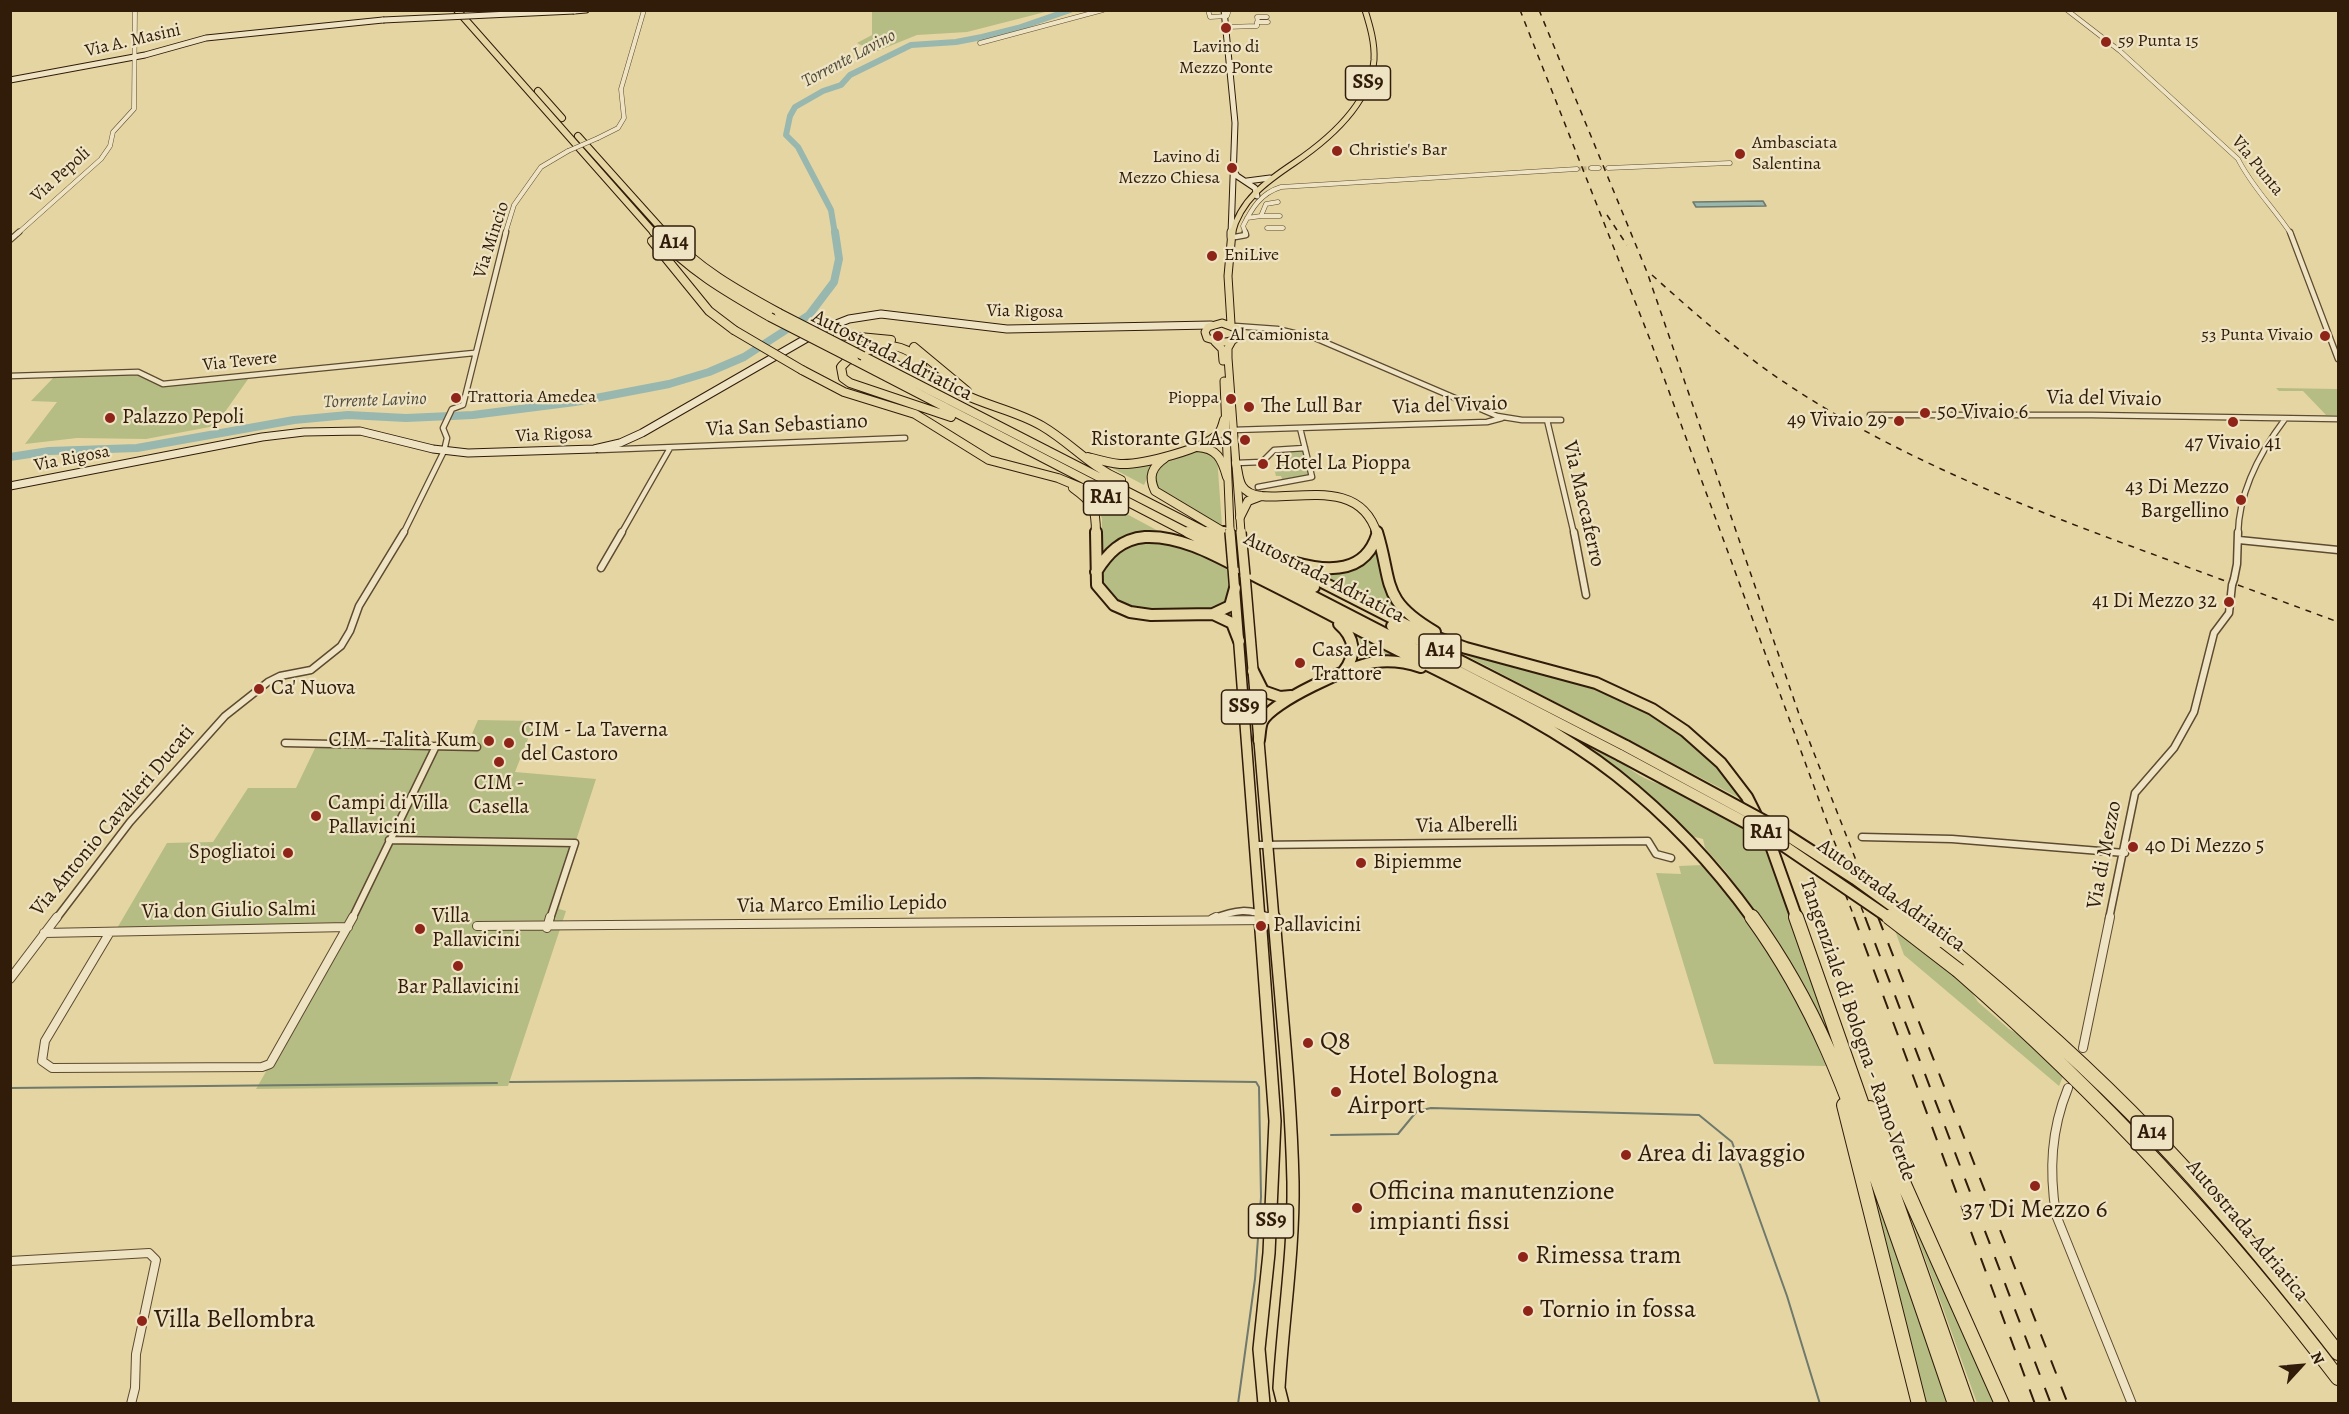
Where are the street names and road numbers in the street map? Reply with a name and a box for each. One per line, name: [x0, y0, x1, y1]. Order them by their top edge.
street label: Via A. Masini: [83, 20, 183, 62]
road number: SS9: [1346, 66, 1390, 100]
street label: Via Punta: [2226, 132, 2288, 200]
street label: Via Pepoli: [27, 143, 95, 207]
street label: Via Mincio: [470, 199, 514, 281]
road number: A14: [653, 226, 695, 260]
street label: Via Rigosa: [986, 301, 1064, 323]
street label: Autostrada Adriatica: [807, 305, 977, 407]
street label: Via Tevere: [202, 347, 278, 377]
street label: Via del Vivaio: [2046, 385, 2162, 413]
street label: Via del Vivaio: [1392, 391, 1508, 421]
street label: Via San Sebastiano: [706, 409, 868, 443]
street label: Via Rigosa: [515, 422, 593, 448]
street label: Via Maccaferro: [1556, 439, 1610, 569]
street label: Via Rigosa: [32, 441, 112, 477]
road number: RA1: [1084, 481, 1128, 515]
street label: Autostrada Adriatica: [1239, 527, 1409, 629]
road number: A14: [1419, 634, 1461, 668]
road number: SS9: [1222, 690, 1266, 724]
street label: Via Antonio Cavalieri Ducati: [26, 720, 200, 922]
street label: Via di Mezzo: [2082, 799, 2128, 911]
street label: Via Alberelli: [1416, 813, 1518, 839]
road number: RA1: [1744, 816, 1788, 850]
street label: Autostrada Adriatica: [1812, 834, 1970, 958]
street label: Tangenziale di Bologna - Ramo Verde: [1793, 875, 1921, 1185]
street label: Via Marco Emilio Lepido: [737, 891, 947, 919]
street label: Via don Giulio Salmi: [141, 897, 317, 925]
road number: A14: [2131, 1116, 2173, 1150]
street label: Autostrada Adriatica: [2180, 1155, 2314, 1307]
road number: SS9: [1248, 1204, 1294, 1238]

